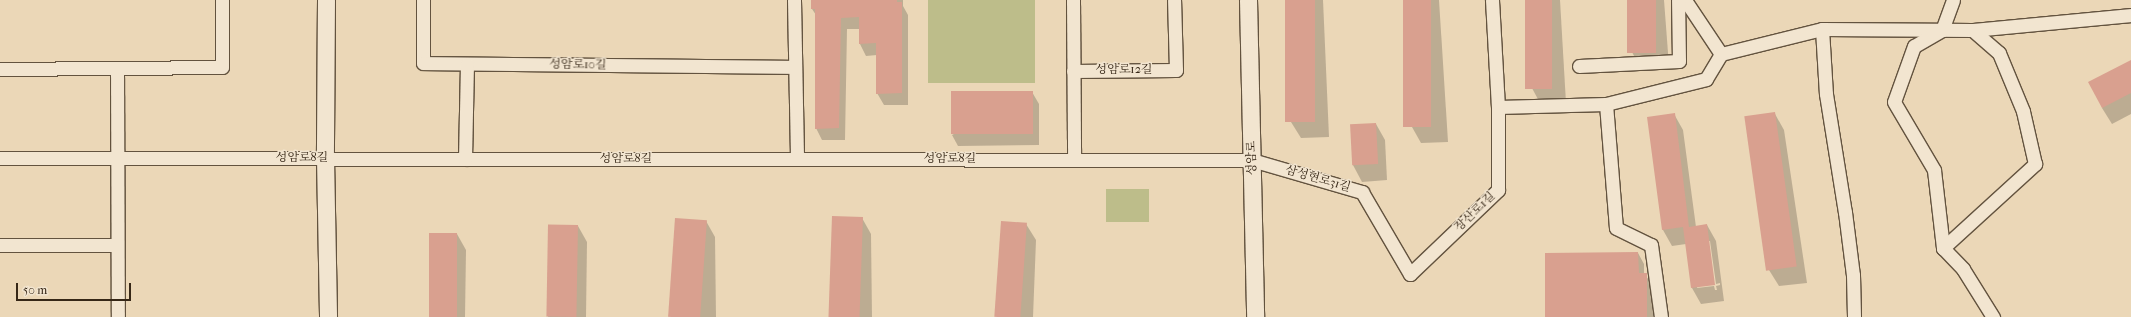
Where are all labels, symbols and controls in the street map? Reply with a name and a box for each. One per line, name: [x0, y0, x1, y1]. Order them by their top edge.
street label: 성암로10길: [549, 57, 607, 73]
street label: 성암로12길: [1096, 63, 1152, 77]
street label: 성암로: [1244, 140, 1260, 176]
street label: 성암로8길: [276, 151, 328, 165]
street label: 성암로8길: [600, 152, 652, 166]
street label: 성암로8길: [924, 152, 976, 166]
street label: 삼성현로31길: [1284, 163, 1352, 195]
street label: 장산로1길: [1452, 189, 1498, 235]
scale bar: [18, 275, 133, 301]
text: 50 m: [23, 283, 47, 297]

